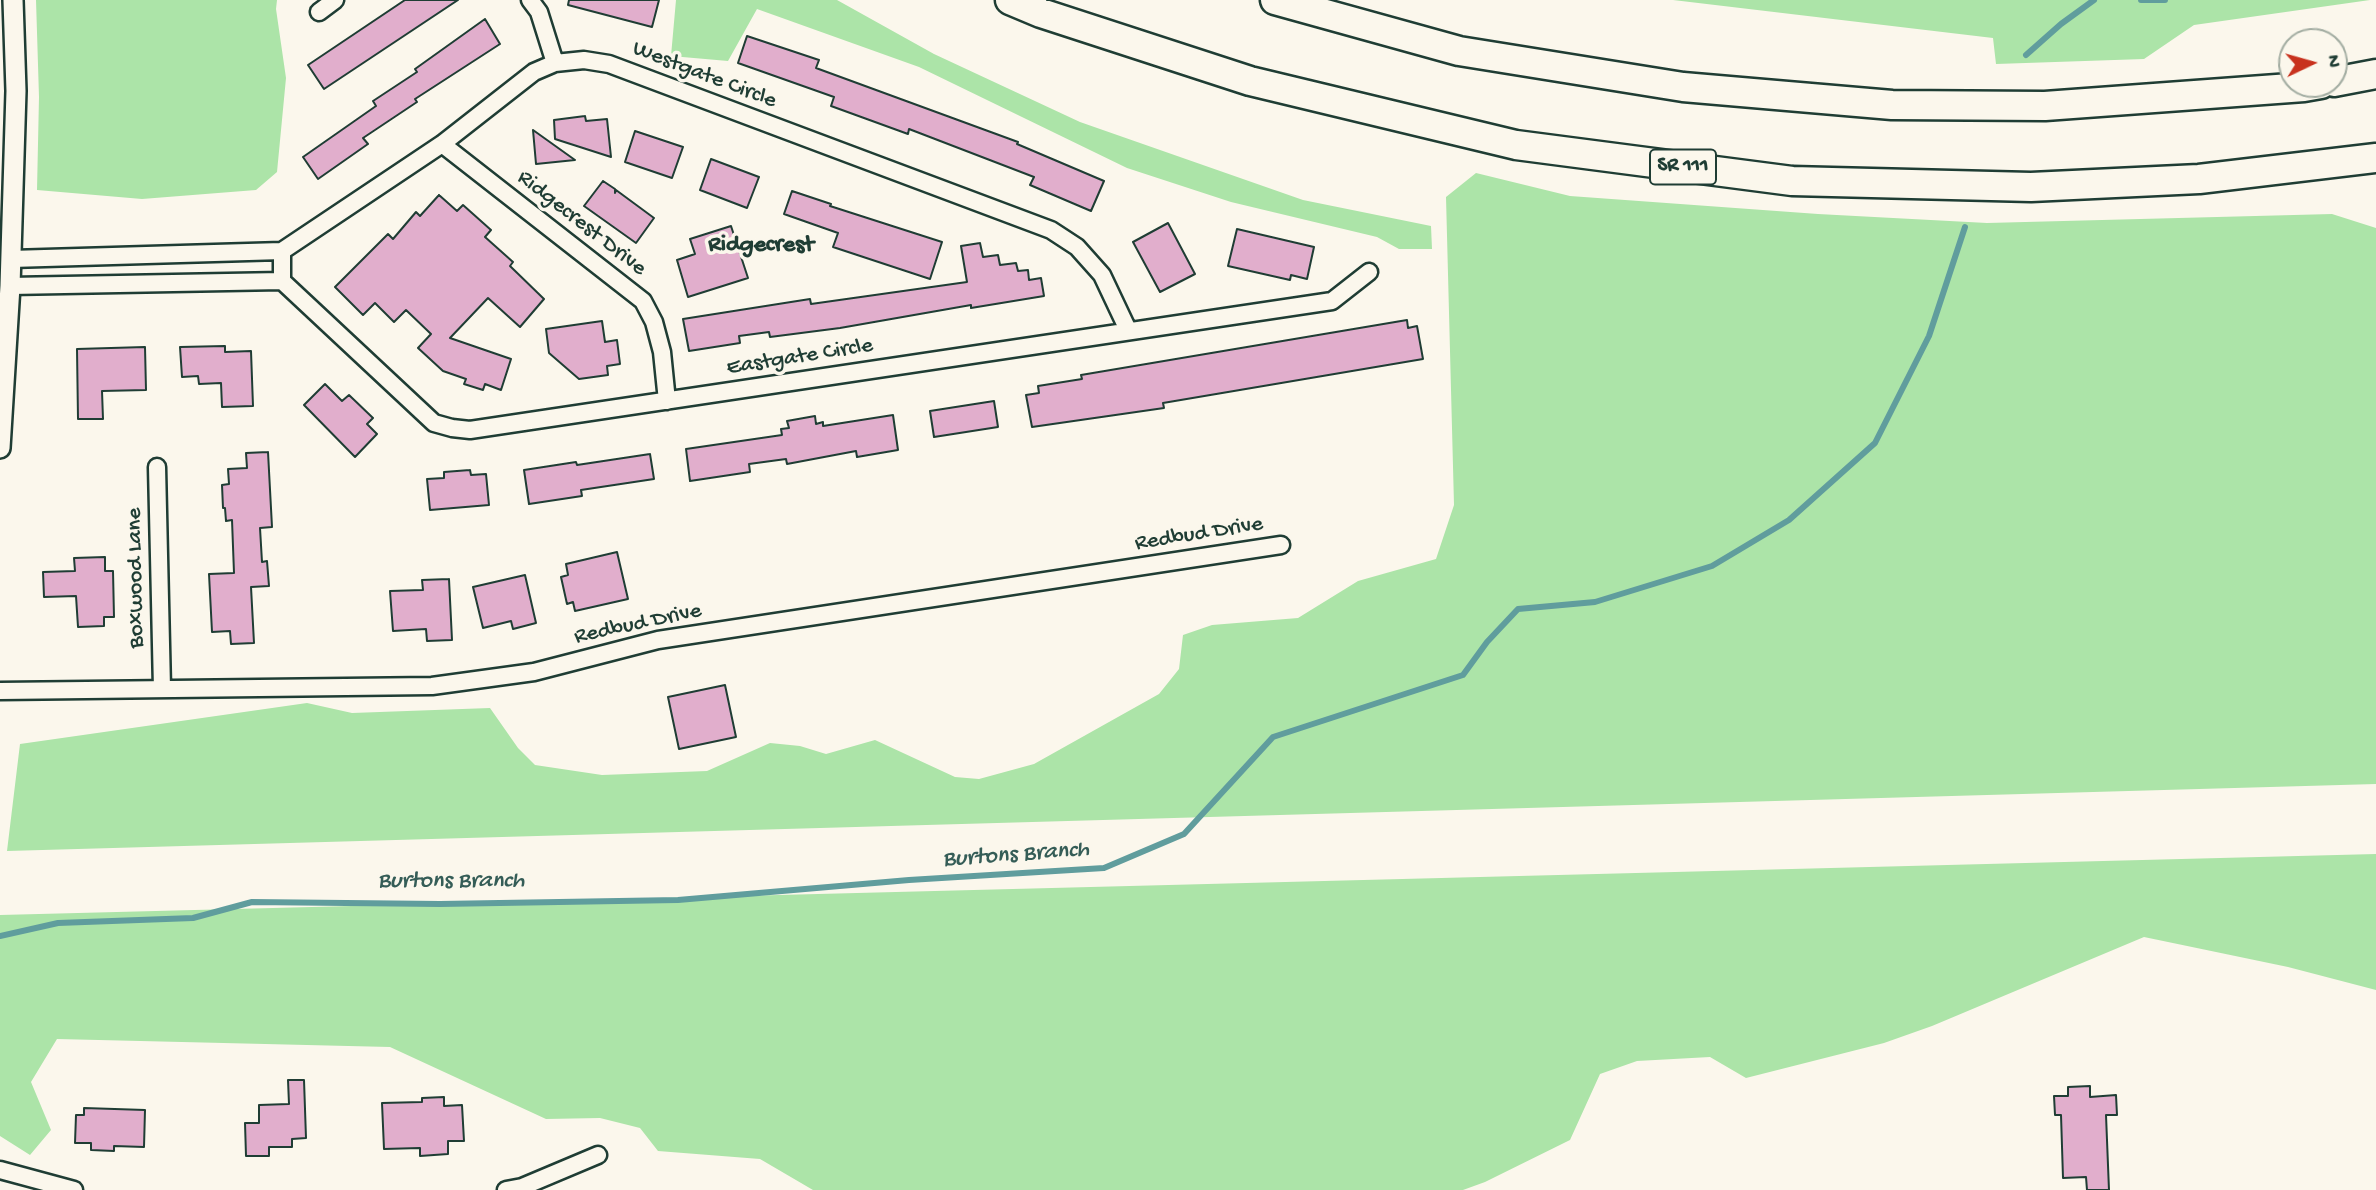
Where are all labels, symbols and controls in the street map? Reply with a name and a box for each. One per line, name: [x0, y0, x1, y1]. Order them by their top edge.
north arrow: [2278, 28, 2348, 98]
street label: Westgate Circle: [628, 36, 780, 116]
text: N: [2320, 54, 2344, 68]
road number: SR 111: [1650, 150, 1716, 184]
street label: Ridgecrest Drive: [511, 165, 651, 283]
district label: Ridgecrest: [708, 232, 814, 260]
street label: Eastgate Circle: [725, 333, 875, 383]
street label: Boxwood Lane: [122, 508, 152, 648]
street label: Redbud Drive: [1133, 511, 1265, 559]
street label: Redbud Drive: [572, 598, 704, 652]
water label: Burtons Branch: [942, 837, 1090, 875]
water label: Burtons Branch: [378, 868, 524, 896]

